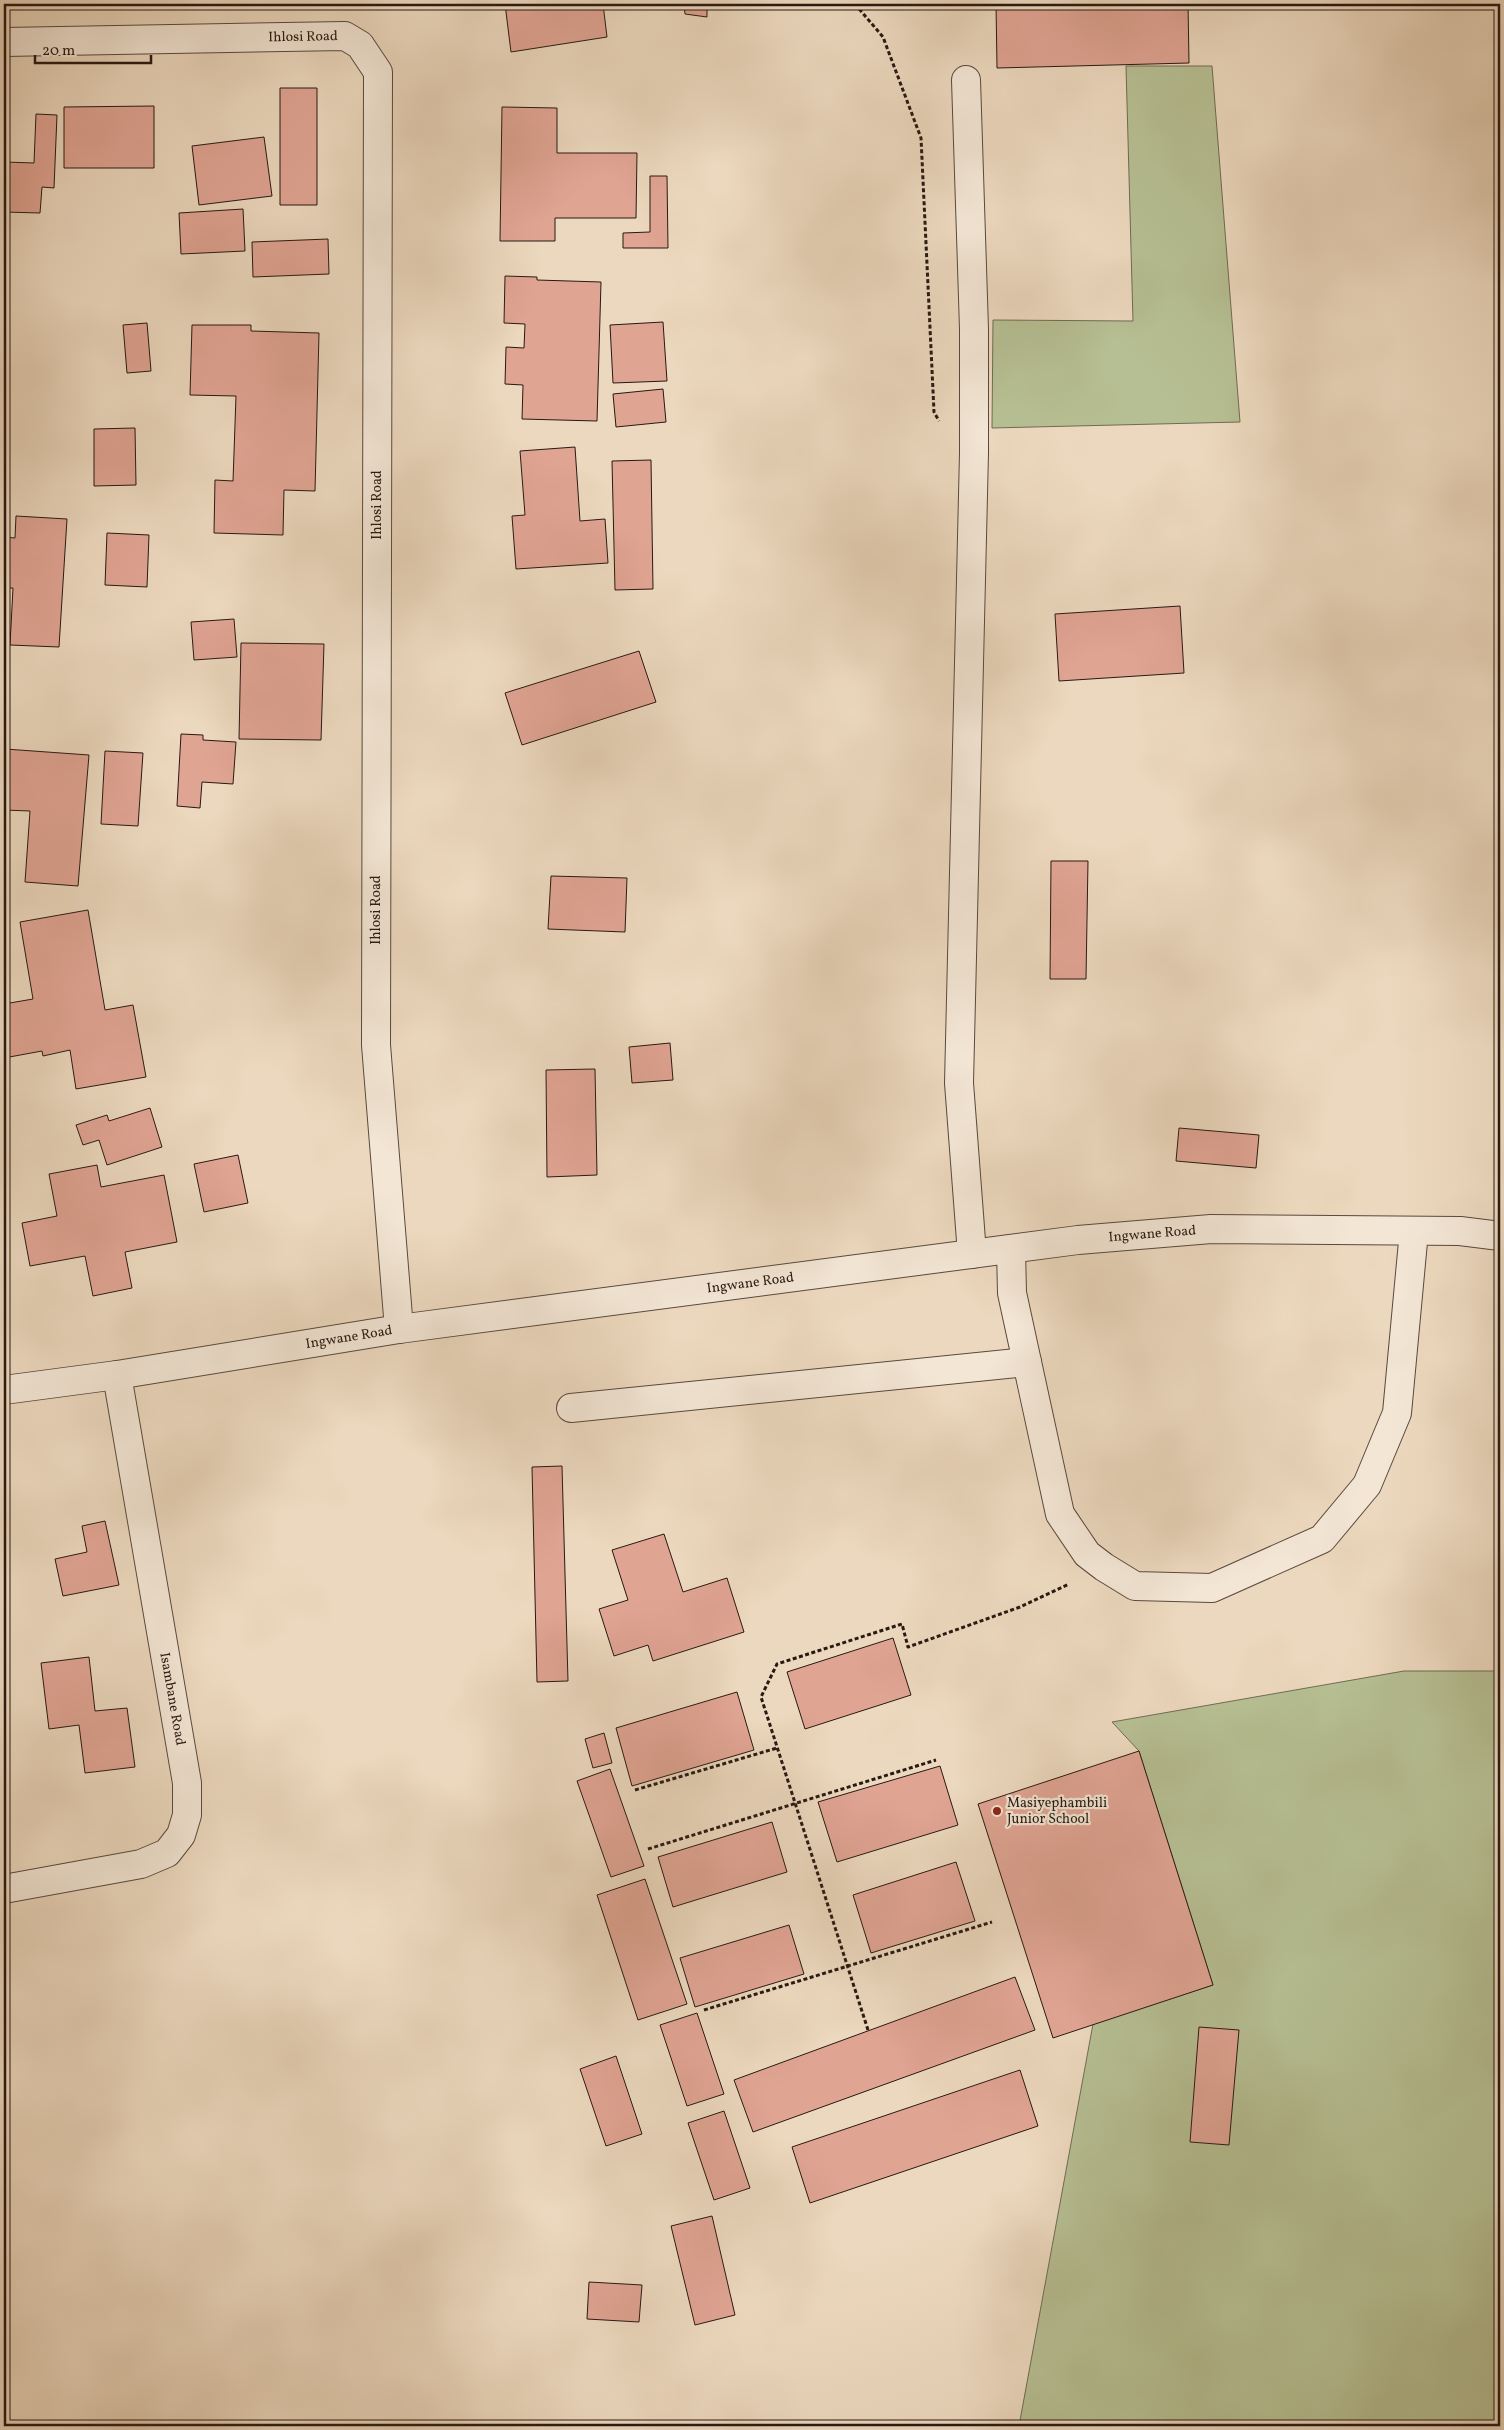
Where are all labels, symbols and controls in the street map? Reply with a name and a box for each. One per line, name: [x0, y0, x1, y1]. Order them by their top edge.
street label: Ihlosi Road: [268, 27, 338, 47]
scale bar: [35, 32, 151, 64]
text: 20 m: [42, 41, 75, 62]
street label: Ihlosi Road: [368, 470, 387, 540]
street label: Ihlosi Road: [367, 875, 386, 945]
street label: Ingwane Road: [1108, 1221, 1197, 1247]
street label: Ingwane Road: [706, 1268, 795, 1298]
street label: Ingwane Road: [304, 1321, 394, 1354]
street label: Isambane Road: [154, 1651, 190, 1747]
place label: Masiyephambili Junior School: [1007, 1794, 1107, 1829]
marker: Masiyephambili Junior School: [991, 1805, 1003, 1817]

